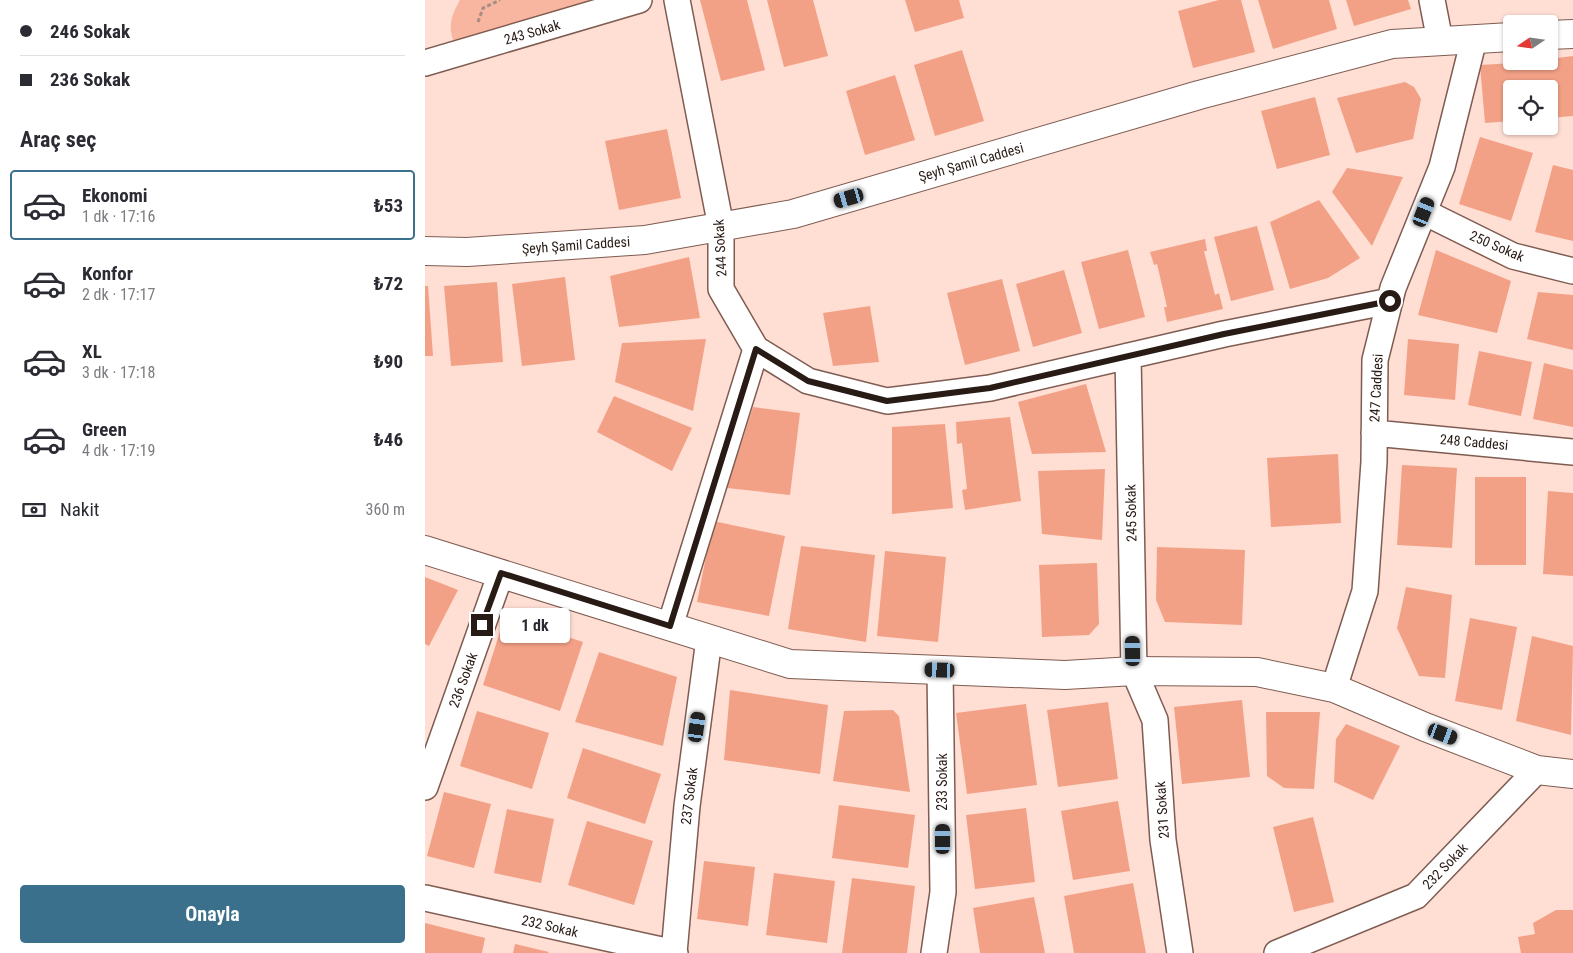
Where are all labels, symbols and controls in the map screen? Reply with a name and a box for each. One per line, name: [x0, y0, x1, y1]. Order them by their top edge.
north arrow: [1503, 15, 1557, 70]
map controls: [1503, 15, 1558, 135]
street label: 243 Sokak: [502, 16, 563, 48]
text: 246 Sokak: [50, 20, 130, 43]
text: 236 Sokak: [50, 68, 130, 91]
button: locate: [1503, 80, 1558, 135]
text: Araç seç: [20, 127, 96, 152]
street label: Şeyh Şamil Caddesi: [917, 139, 1025, 185]
icon: car: [22, 183, 67, 228]
text: Ekonomi: [82, 184, 148, 207]
car: [832, 187, 865, 209]
text: ₺53: [374, 194, 403, 217]
car: [1411, 195, 1436, 229]
text: 1 dk · 17:16: [82, 207, 155, 226]
street label: 244 Sokak: [710, 218, 729, 277]
street label: 250 Sokak: [1467, 227, 1527, 265]
street label: Şeyh Şamil Caddesi: [521, 233, 631, 257]
icon: car: [22, 261, 67, 306]
text: Konfor: [82, 262, 133, 285]
text: ₺72: [374, 272, 403, 295]
text: 2 dk · 17:17: [82, 285, 155, 304]
route start: [1379, 290, 1401, 312]
icon: car: [22, 339, 67, 384]
text: XL: [82, 340, 102, 363]
text: ₺90: [374, 350, 403, 373]
street label: 247 Caddesi: [1366, 353, 1386, 423]
text: 3 dk · 17:18: [82, 363, 155, 382]
icon: car: [22, 417, 67, 462]
text: Green: [82, 418, 127, 441]
text: ₺46: [374, 428, 403, 451]
street label: 248 Caddesi: [1439, 431, 1509, 453]
text: 4 dk · 17:19: [82, 441, 155, 460]
street label: 245 Sokak: [1122, 483, 1140, 542]
icon: cash: [20, 496, 48, 524]
text: Nakit: [60, 498, 99, 521]
text: 360 m: [366, 500, 405, 519]
callout: 1 dk: [499, 608, 569, 642]
route end: [471, 614, 493, 636]
text: 1 dk: [521, 616, 549, 635]
car: [1125, 636, 1140, 666]
street label: 236 Sokak: [446, 650, 481, 710]
car: [924, 662, 955, 678]
car: [687, 711, 706, 743]
car: [1426, 722, 1459, 746]
street label: 233 Sokak: [934, 753, 950, 811]
street label: 237 Sokak: [678, 766, 701, 826]
street label: 231 Sokak: [1152, 780, 1172, 839]
car: [935, 824, 950, 854]
street label: 232 Sokak: [1419, 839, 1471, 892]
button: Onayla: [20, 885, 405, 943]
street label: 232 Sokak: [520, 912, 581, 940]

